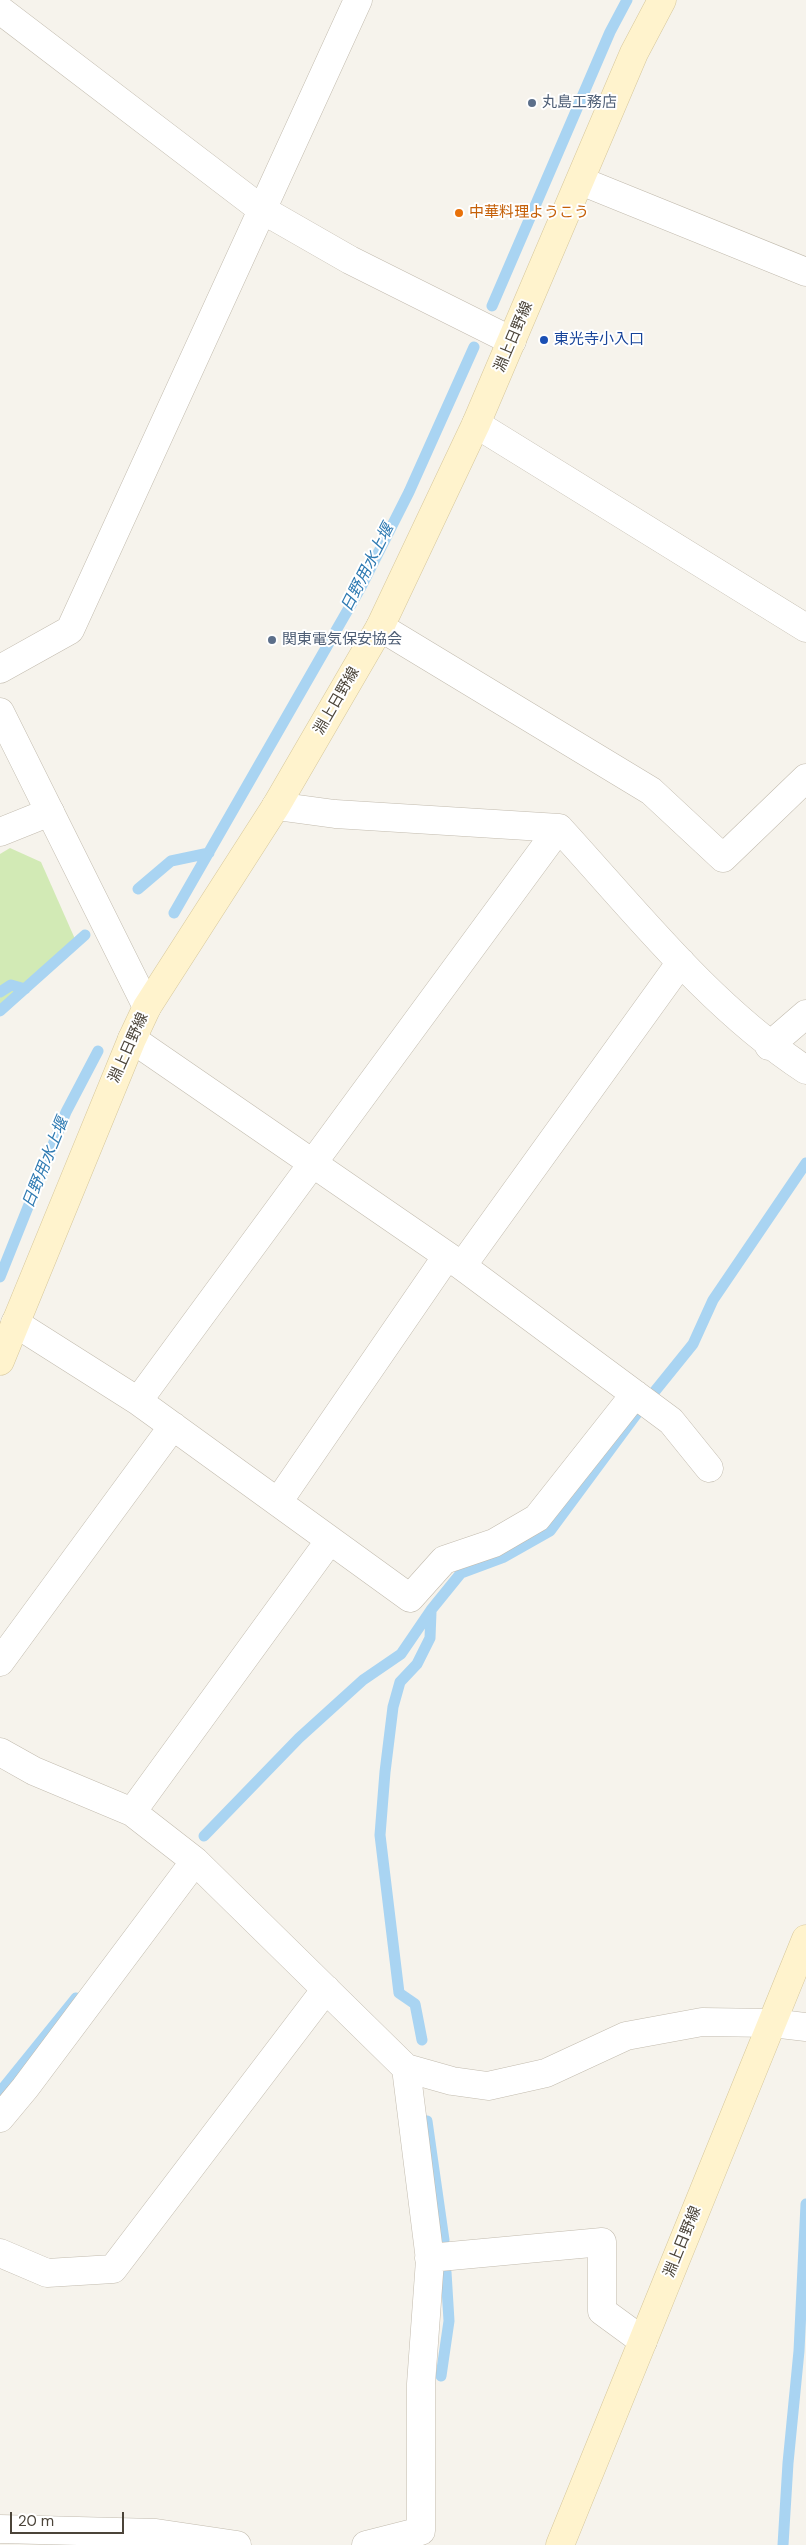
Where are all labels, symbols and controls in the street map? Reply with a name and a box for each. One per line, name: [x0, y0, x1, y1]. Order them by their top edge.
place label: 丸島工務店: [542, 94, 617, 112]
marker: 丸島工務店: [526, 97, 538, 109]
place label: 中華料理ようこう: [469, 204, 589, 222]
marker: 中華料理ようこう: [453, 207, 465, 219]
street label: 淵上日野線: [491, 299, 537, 375]
place label: 東光寺小入口: [554, 331, 644, 349]
marker: 東光寺小入口: [538, 334, 550, 346]
water label: 日野用水上堰: [338, 521, 398, 615]
place label: 関東電気保安協会: [282, 631, 402, 649]
marker: 関東電気保安協会: [266, 634, 278, 646]
street label: 淵上日野線: [310, 664, 364, 738]
street label: 淵上日野線: [106, 1010, 152, 1086]
water label: 日野用水上堰: [19, 1115, 73, 1211]
street label: 淵上日野線: [661, 2204, 705, 2280]
scale bar: [12, 2502, 126, 2534]
text: 20 m: [18, 2511, 54, 2531]

